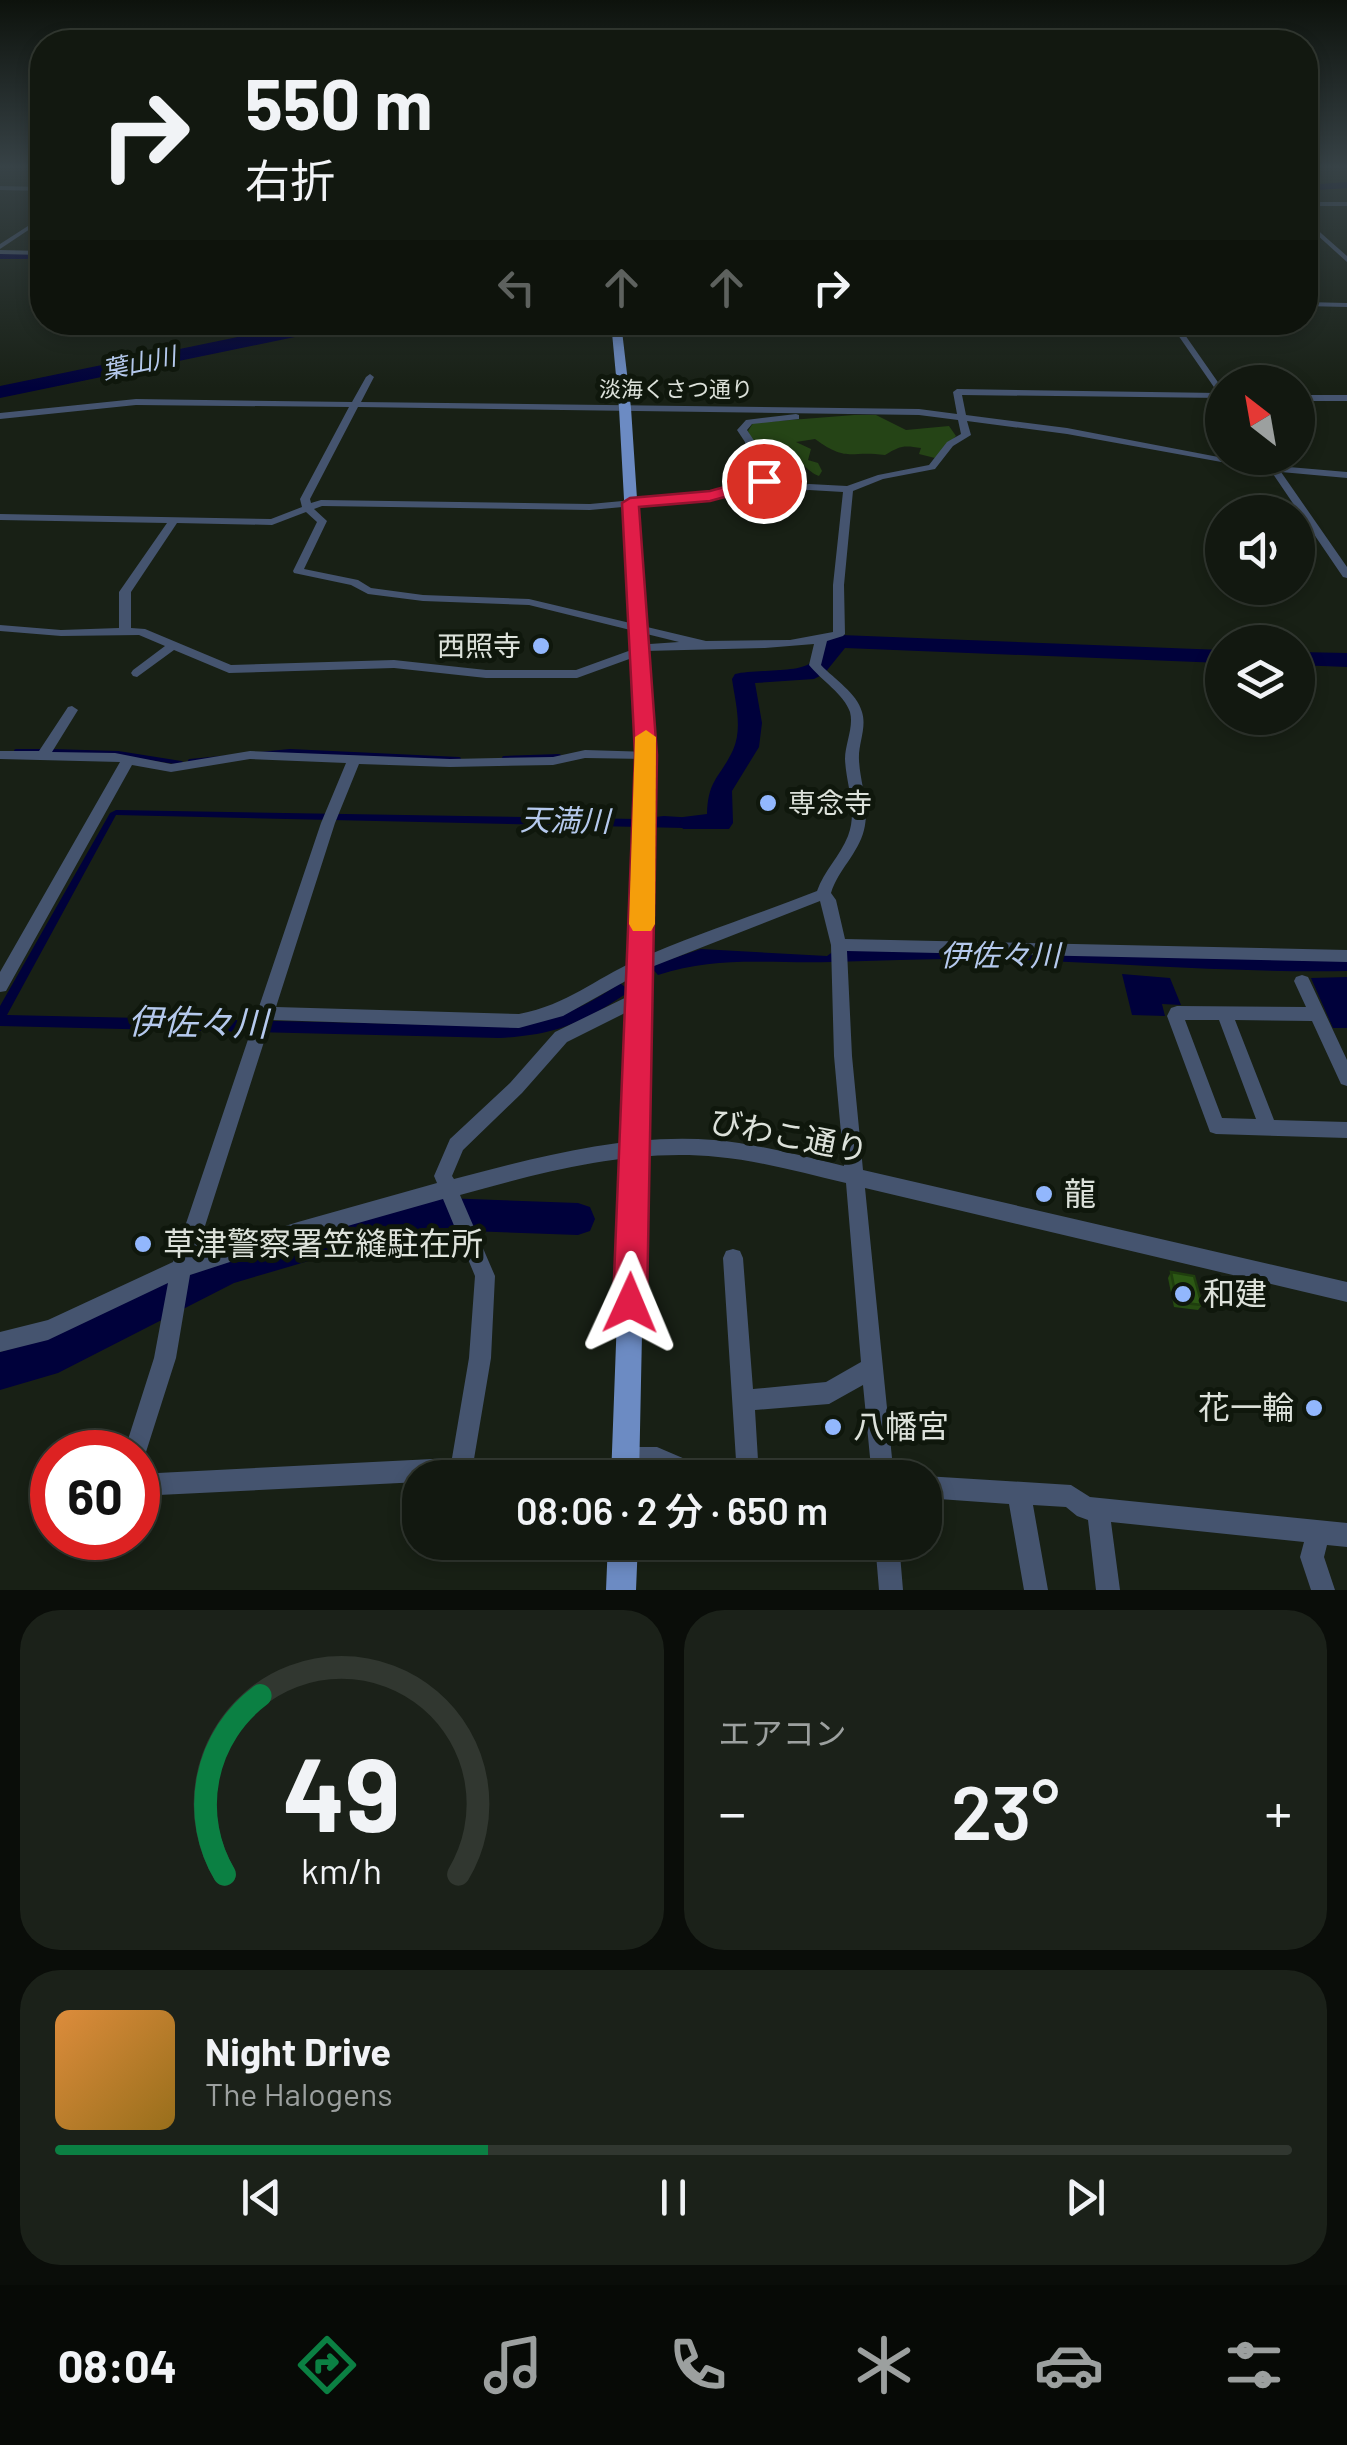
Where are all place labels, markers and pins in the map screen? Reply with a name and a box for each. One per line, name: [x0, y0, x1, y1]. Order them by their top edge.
pin: [722, 439, 807, 524]
place label: 西照寺: [437, 628, 521, 662]
marker: 西照寺: [530, 635, 552, 657]
place label: 専念寺: [788, 785, 872, 819]
marker: 専念寺: [757, 792, 779, 814]
place label: 龍: [1064, 1173, 1096, 1211]
marker: 龍: [1033, 1183, 1055, 1205]
place label: 草津警察署笠縫駐在所: [163, 1223, 483, 1261]
marker: 草津警察署笠縫駐在所: [132, 1233, 154, 1255]
place label: 和建: [1203, 1273, 1267, 1311]
marker: 和建: [1172, 1283, 1194, 1305]
place label: 花一輪: [1198, 1387, 1294, 1425]
marker: 花一輪: [1303, 1397, 1325, 1419]
place label: 八幡宮: [853, 1406, 949, 1444]
marker: 八幡宮: [822, 1416, 844, 1438]

